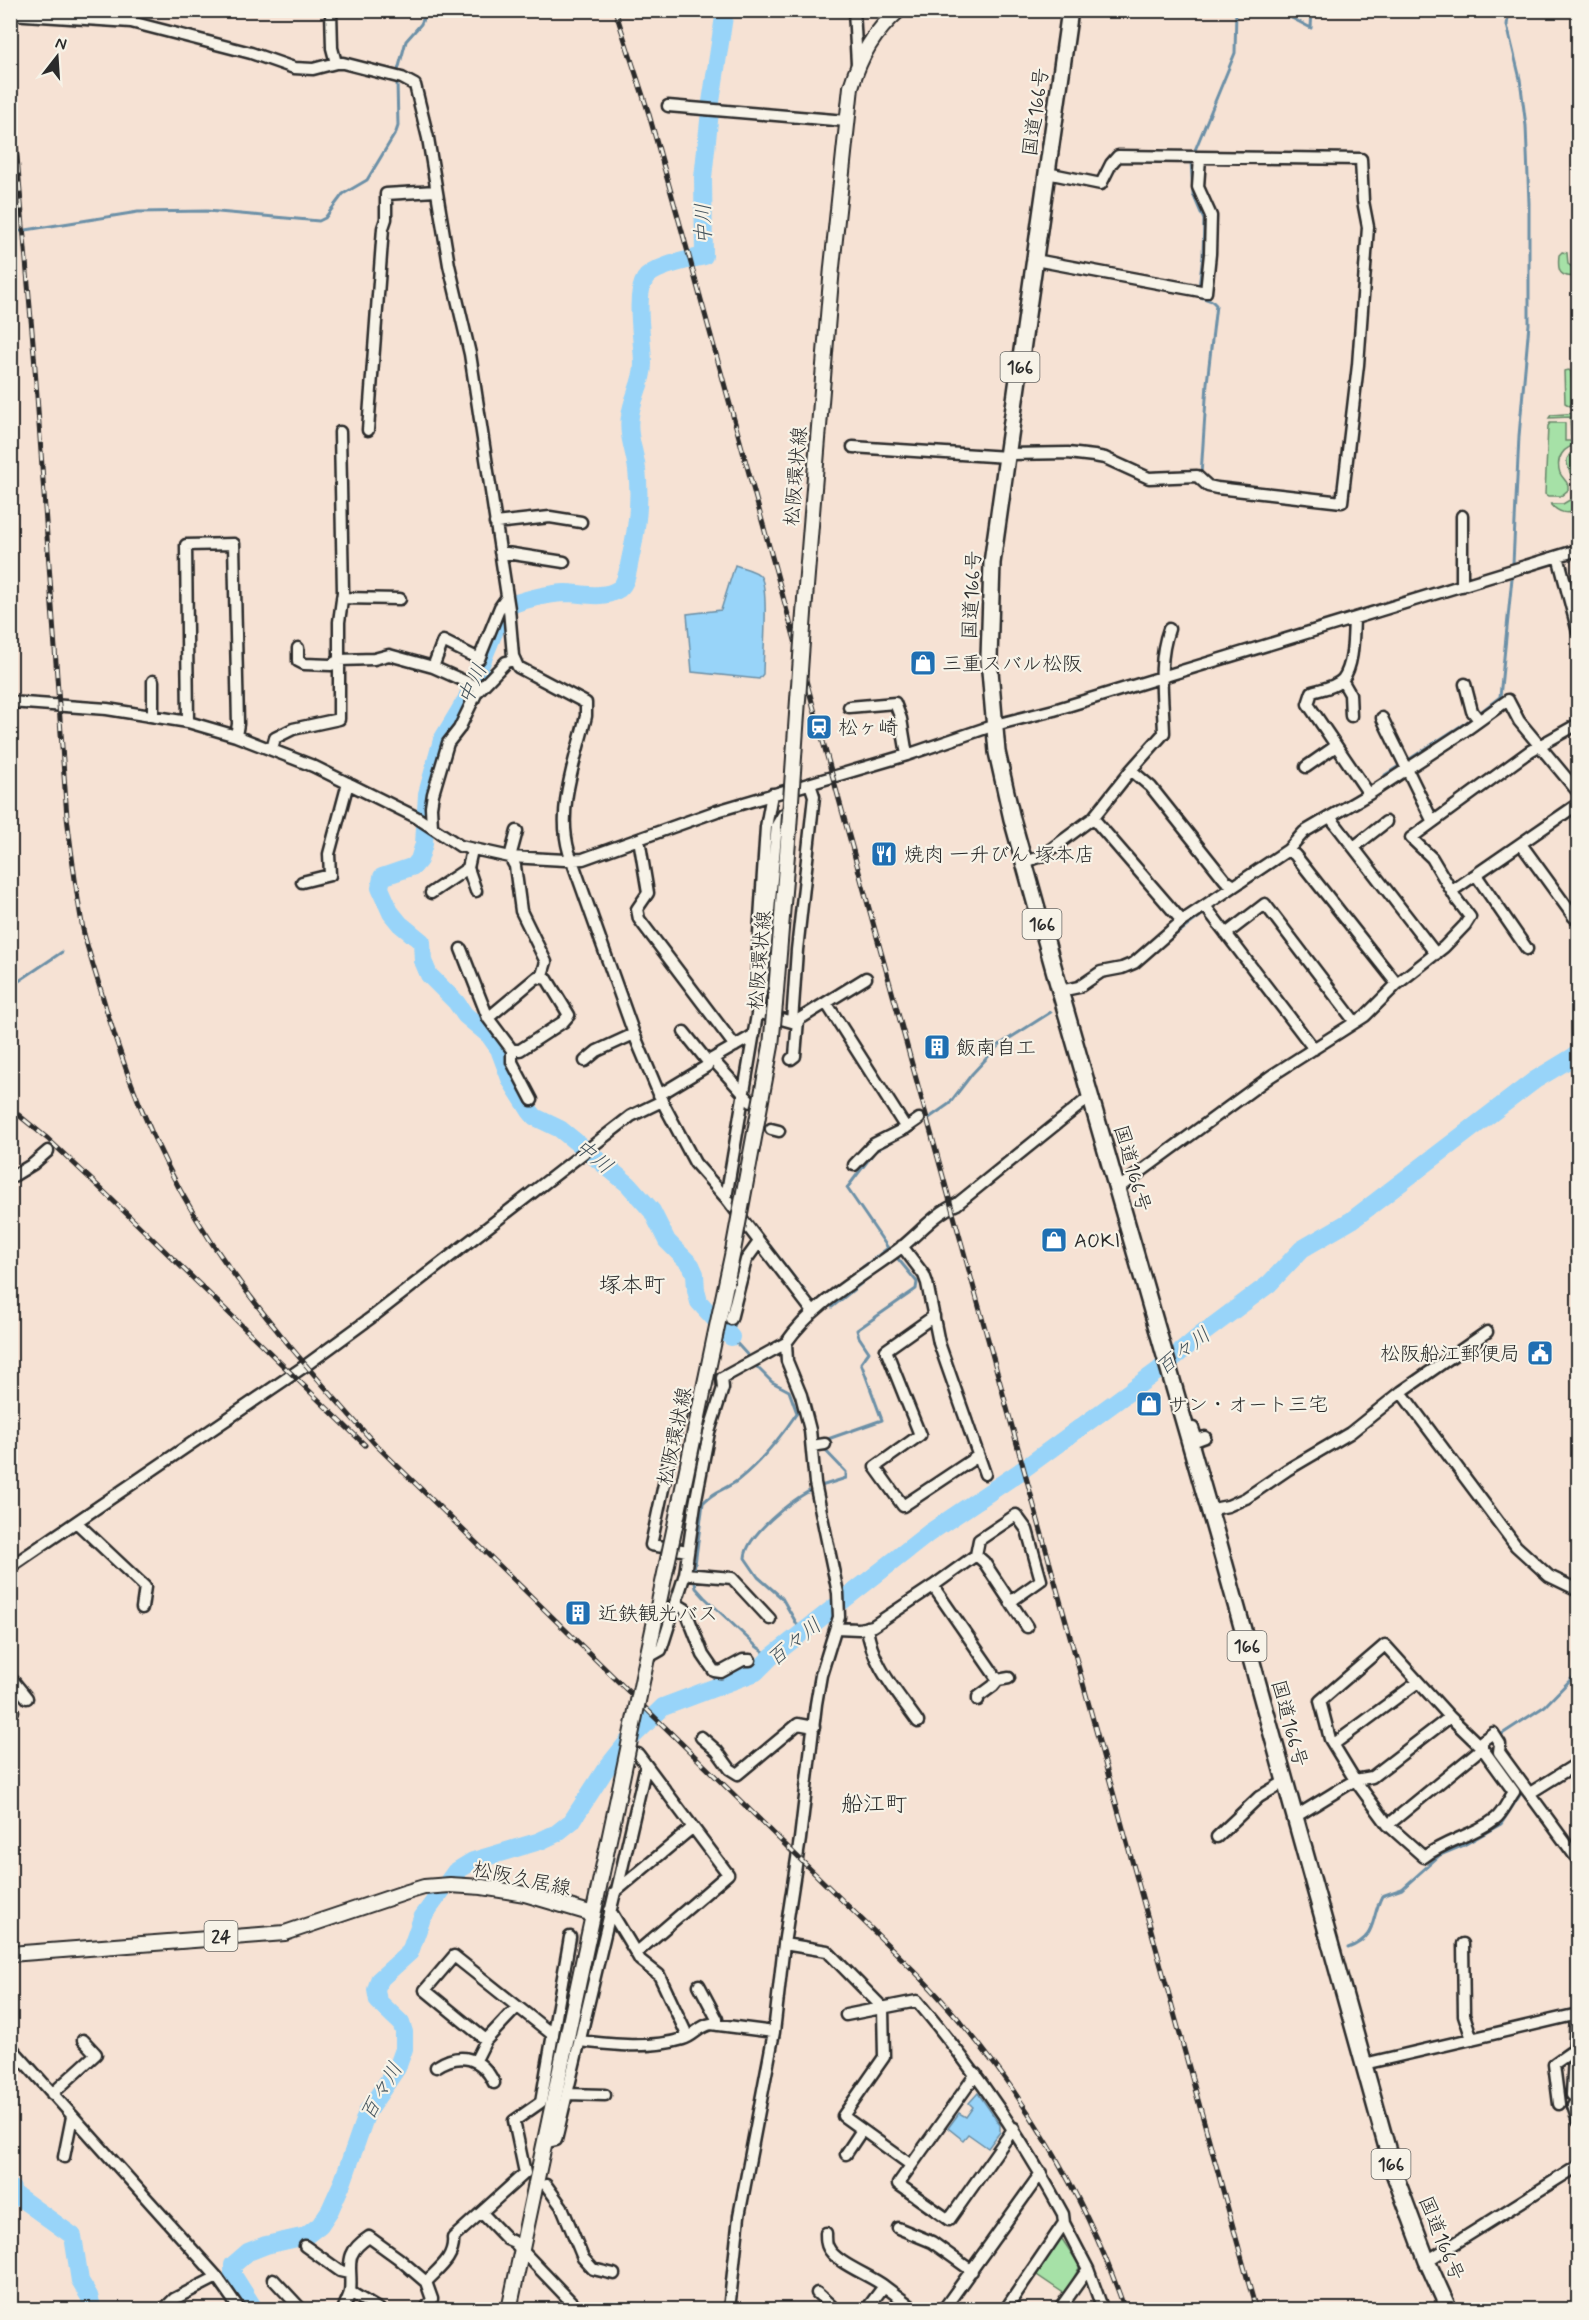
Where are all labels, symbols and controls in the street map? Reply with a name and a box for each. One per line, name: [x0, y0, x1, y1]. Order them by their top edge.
north arrow: [27, 27, 87, 87]
text: N: [53, 32, 69, 56]
street label: 国道166号: [1017, 66, 1056, 158]
water label: 中川: [690, 203, 718, 245]
road number: 166: [1000, 352, 1040, 382]
street label: 松阪環状線: [779, 425, 814, 527]
street label: 国道166号: [957, 550, 988, 640]
shop icon: 三重スバル松阪: [908, 648, 938, 678]
place label: 三重スバル松阪: [942, 651, 1082, 678]
water label: 中川: [452, 660, 494, 709]
station icon: 松ヶ崎: [804, 712, 834, 742]
place label: 松ヶ崎: [838, 715, 898, 742]
restaurant icon: 焼肉 一升びん 塚本店: [869, 839, 899, 869]
place label: 焼肉 一升びん 塚本店: [904, 842, 1095, 869]
street label: 松阪環状線: [743, 909, 778, 1011]
road number: 166: [1022, 909, 1062, 939]
building icon: 飯南自工: [922, 1032, 952, 1062]
place label: 飯南自工: [956, 1035, 1036, 1062]
street label: 国道166号: [1106, 1122, 1157, 1215]
water label: 中川: [568, 1133, 619, 1181]
shop icon: AOKI: [1039, 1225, 1069, 1255]
place label: AOKI: [1074, 1228, 1120, 1255]
district label: 塚本町: [599, 1272, 665, 1300]
water label: 百々川: [1150, 1321, 1217, 1382]
public building icon: 松阪船江郵便局: [1525, 1338, 1555, 1368]
place label: 松阪船江郵便局: [1380, 1341, 1520, 1368]
street label: 松阪環状線: [652, 1385, 699, 1488]
shop icon: サン・オート三宅: [1134, 1389, 1164, 1419]
place label: サン・オート三宅: [1168, 1392, 1328, 1419]
building icon: 近鉄観光バス: [563, 1598, 593, 1628]
place label: 近鉄観光バス: [598, 1601, 718, 1628]
water label: 百々川: [761, 1612, 828, 1673]
road number: 166: [1228, 1631, 1266, 1661]
street label: 国道166号: [1264, 1677, 1313, 1770]
district label: 船江町: [841, 1791, 907, 1819]
street label: 松阪久居線: [470, 1856, 573, 1903]
road number: 24: [204, 1921, 238, 1951]
water label: 百々川: [354, 2057, 410, 2126]
road number: 166: [1372, 2149, 1410, 2179]
street label: 国道166号: [1411, 2192, 1470, 2285]

